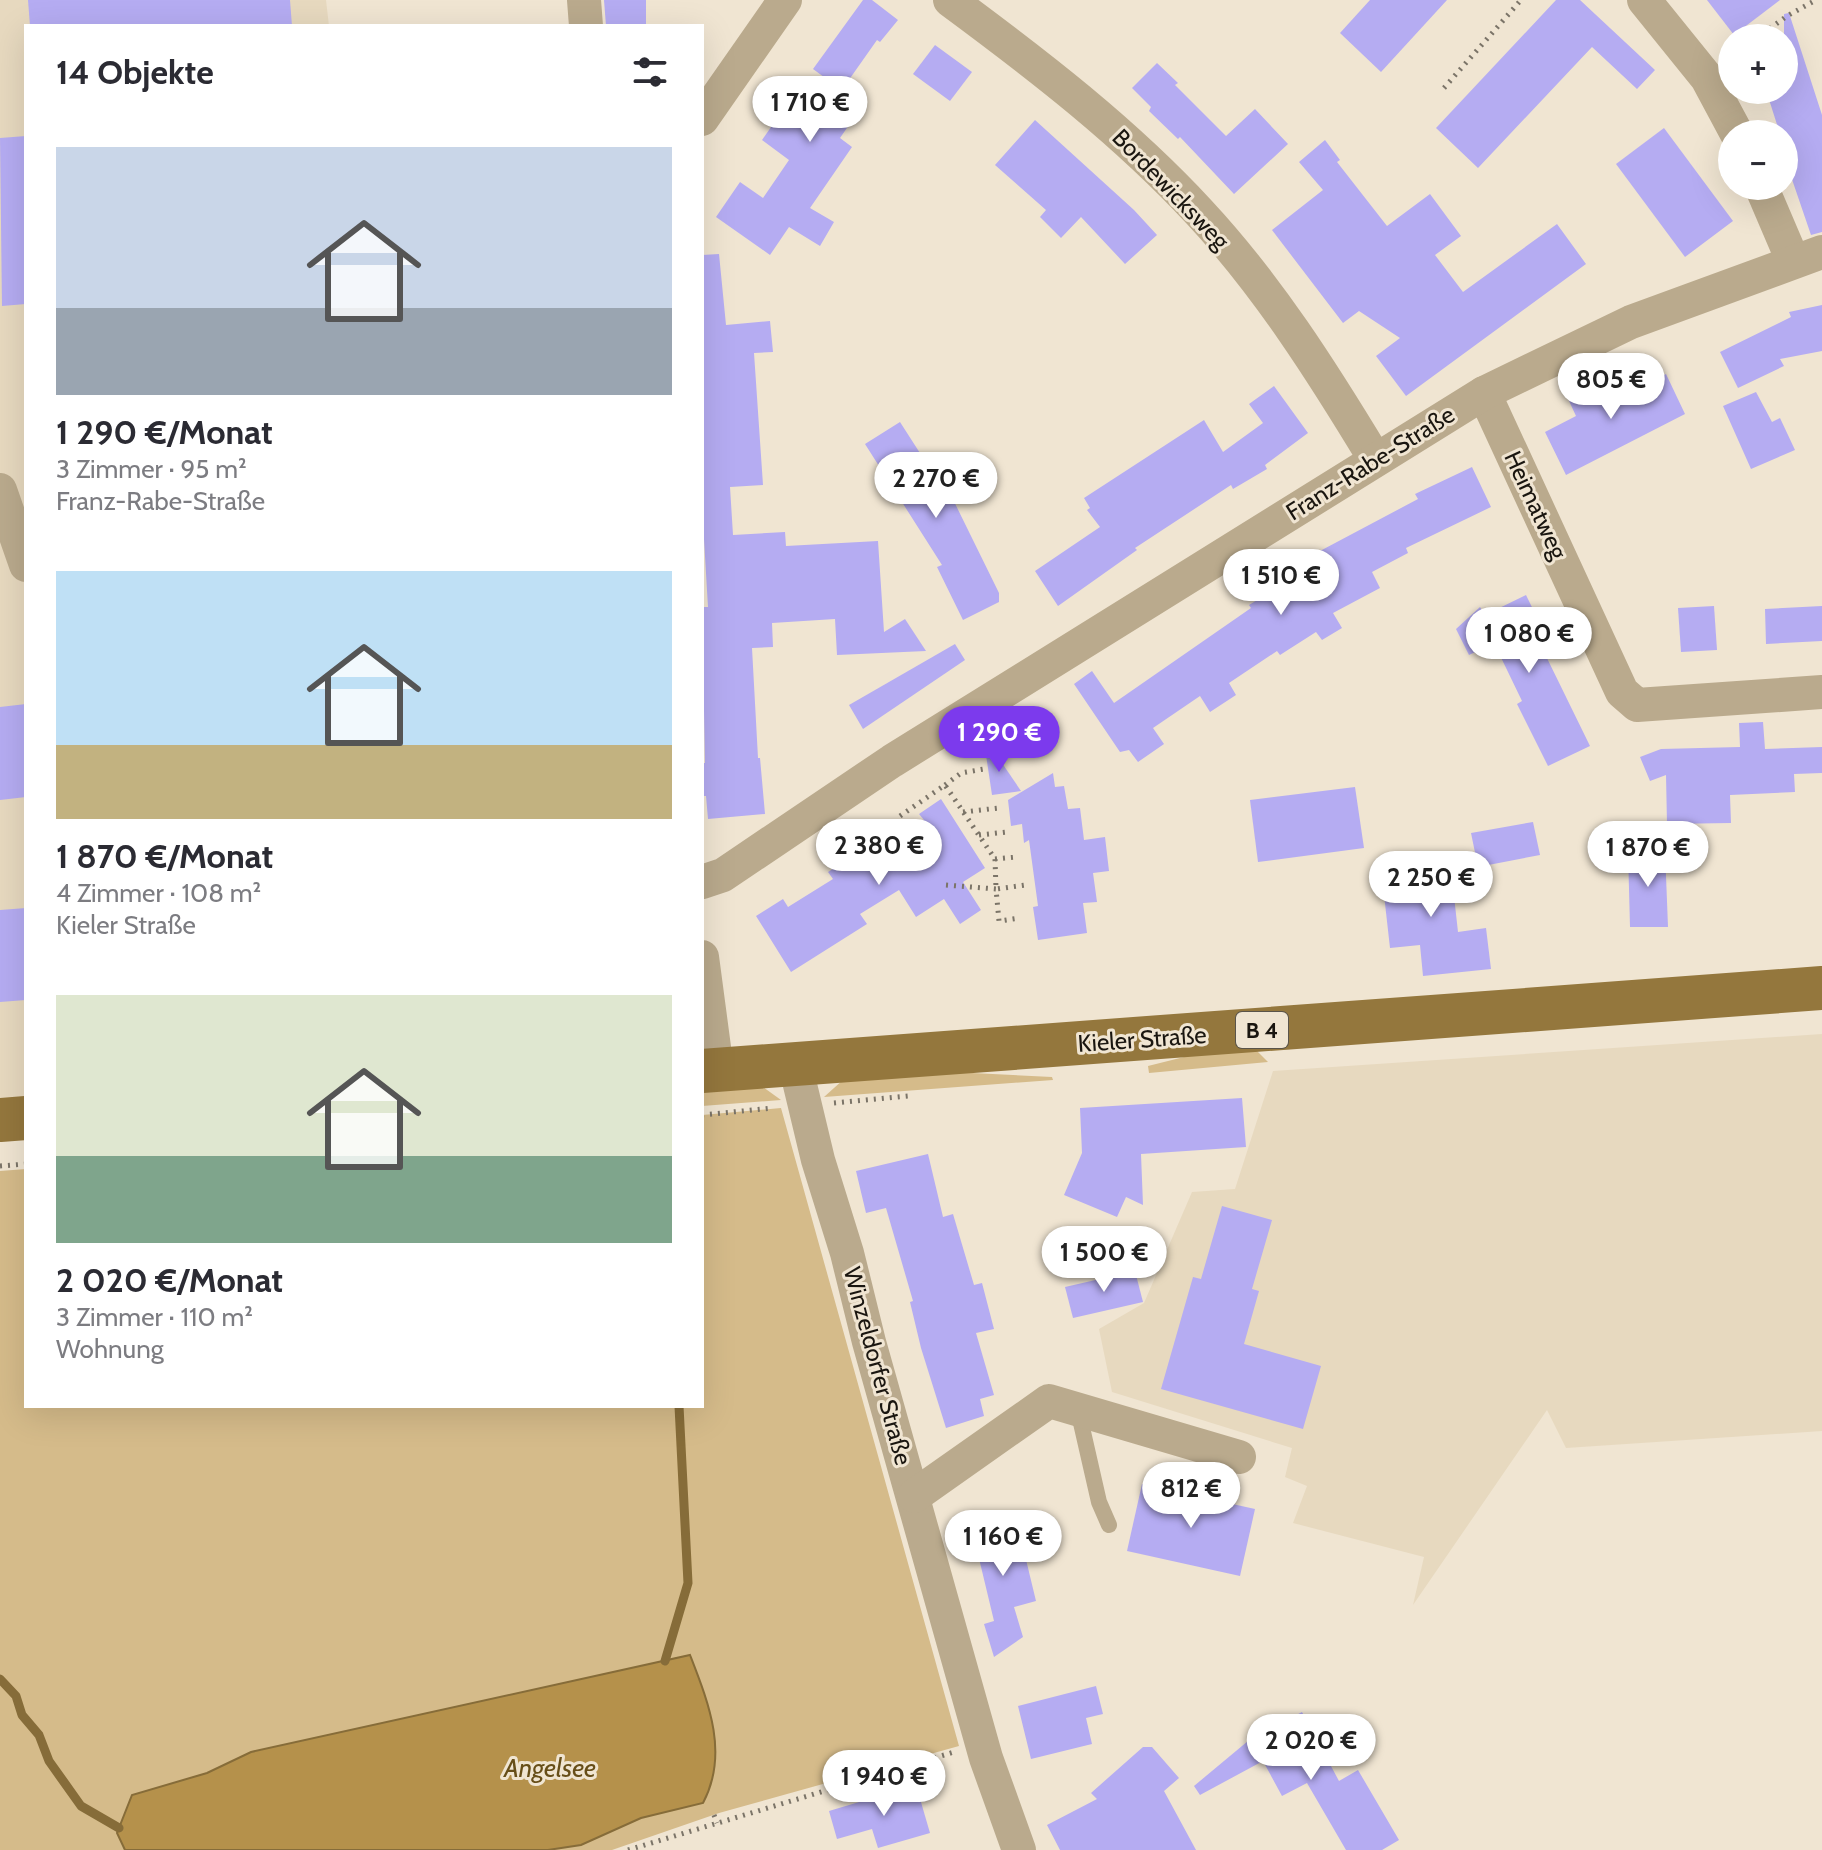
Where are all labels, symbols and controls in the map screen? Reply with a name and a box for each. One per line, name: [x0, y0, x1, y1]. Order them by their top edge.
map controls: [1718, 24, 1798, 200]
button: +: [1718, 24, 1798, 104]
icon: filters: [628, 50, 672, 94]
text: 14 Objekte: [56, 51, 214, 93]
pin: 1 710 €: [736, 76, 884, 144]
text: 1 710 €: [770, 86, 850, 118]
button: −: [1718, 120, 1798, 200]
street label: Bordewicksweg: [1106, 123, 1236, 256]
icon: home: [292, 199, 436, 343]
pin: 805 €: [1555, 353, 1667, 421]
text: 805 €: [1576, 363, 1646, 395]
street label: Franz-Rabe-Straße: [1280, 400, 1460, 526]
text: 1 290 €/Monat: [56, 411, 273, 453]
street label: Heimatweg: [1498, 446, 1574, 565]
pin: 2 270 €: [862, 452, 1010, 520]
text: 3 Zimmer · 95 m²: [56, 453, 247, 485]
text: 2 270 €: [892, 462, 980, 494]
text: Franz-Rabe-Straße: [56, 485, 265, 517]
pin: 1 510 €: [1207, 549, 1355, 617]
text: 1 510 €: [1241, 559, 1321, 591]
pin: 1 080 €: [1455, 607, 1603, 675]
text: 1 080 €: [1484, 617, 1574, 649]
icon: home: [292, 623, 436, 767]
pin: 1 290 €: [925, 706, 1073, 774]
text: 1 290 €: [957, 716, 1041, 748]
pin: 2 380 €: [805, 819, 953, 887]
pin: 1 870 €: [1574, 821, 1722, 889]
text: 2 380 €: [834, 829, 924, 861]
text: 1 870 €: [1605, 831, 1691, 863]
text: 1 870 €/Monat: [56, 835, 273, 877]
pin: 2 250 €: [1357, 851, 1505, 919]
text: 2 250 €: [1387, 861, 1475, 893]
text: 4 Zimmer · 108 m²: [56, 877, 261, 909]
text: Kieler Straße: [56, 909, 196, 941]
road number: B 4: [1236, 1012, 1288, 1048]
street label: Kieler Straße: [1077, 1020, 1207, 1058]
icon: home: [292, 1047, 436, 1191]
pin: 1 500 €: [1030, 1226, 1178, 1294]
text: 1 500 €: [1060, 1236, 1148, 1268]
text: 2 020 €/Monat: [56, 1259, 283, 1301]
street label: Winzeldorfer Straße: [838, 1264, 918, 1468]
text: 3 Zimmer · 110 m²: [56, 1301, 253, 1333]
text: Wohnung: [56, 1333, 164, 1365]
pin: 812 €: [1135, 1462, 1247, 1530]
text: 812 €: [1160, 1472, 1222, 1504]
pin: 1 160 €: [929, 1510, 1077, 1578]
text: 1 160 €: [963, 1520, 1043, 1552]
pin: 2 020 €: [1237, 1714, 1385, 1782]
text: 2 020 €: [1265, 1724, 1357, 1756]
pin: 1 940 €: [810, 1750, 958, 1818]
water label: Angelsee: [503, 1752, 596, 1784]
text: 1 940 €: [840, 1760, 928, 1792]

